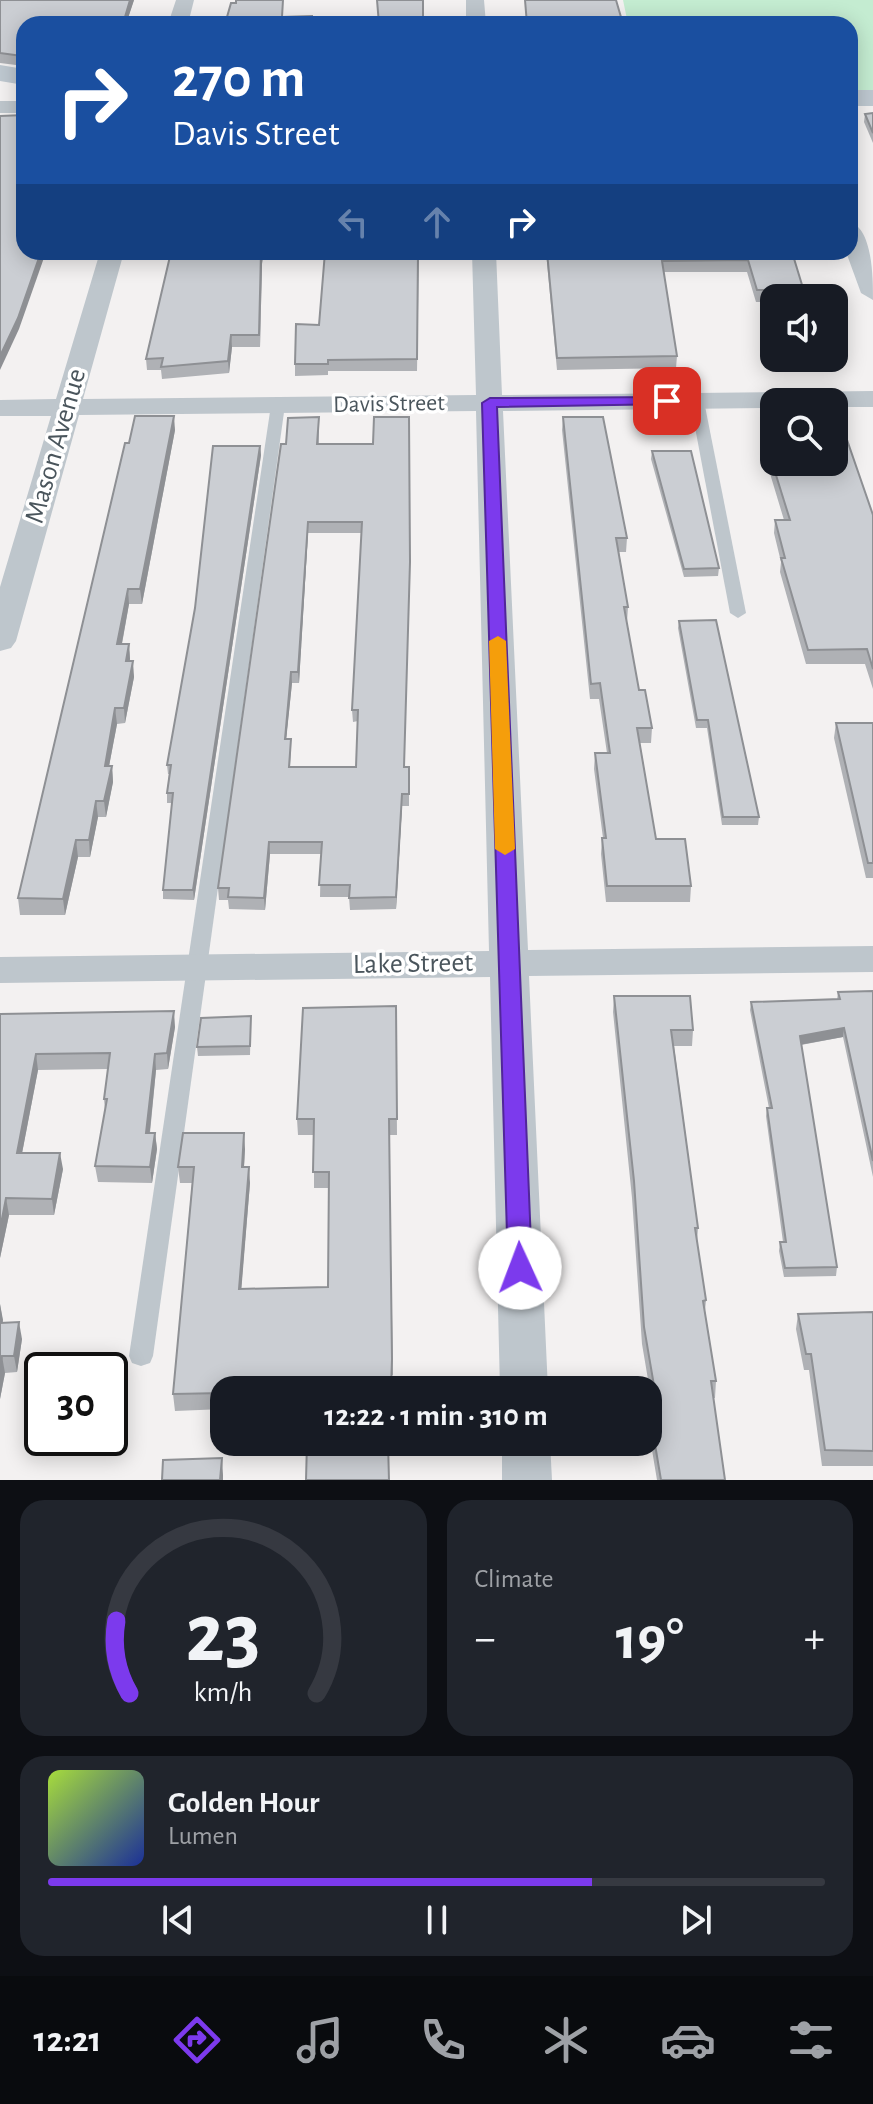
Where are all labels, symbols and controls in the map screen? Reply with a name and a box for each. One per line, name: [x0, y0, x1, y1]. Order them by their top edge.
icon: right: [40, 48, 144, 152]
text: 270 m: [172, 51, 305, 107]
text: Davis Street: [172, 116, 339, 152]
icon: left: [331, 200, 375, 244]
icon: ahead: [415, 200, 459, 244]
icon: right: [499, 200, 543, 244]
map controls: [760, 284, 848, 476]
button: sound: [760, 284, 848, 372]
street label: Mason Avenue: [21, 366, 91, 526]
pin: [633, 367, 701, 435]
icon: arrive: [645, 379, 689, 423]
button: search: [760, 388, 848, 476]
street label: Davis Street: [333, 391, 445, 417]
street label: Lake Street: [353, 949, 473, 979]
position arrow: [478, 1226, 562, 1310]
speed limit sign: 30: [24, 1352, 128, 1456]
text: 12:22 · 1 min · 310 m: [324, 1401, 548, 1431]
text: Climate: [475, 1566, 553, 1592]
text: 23: [186, 1593, 261, 1677]
text: 19°: [616, 1610, 684, 1670]
text: −: [475, 1617, 496, 1661]
text: +: [804, 1617, 825, 1661]
text: km/h: [194, 1678, 253, 1707]
text: Golden Hour: [168, 1788, 320, 1818]
text: Lumen: [168, 1823, 238, 1849]
icon: previous: [156, 1898, 200, 1942]
icon: pause: [415, 1898, 459, 1942]
icon: next: [674, 1898, 718, 1942]
icon: directions: [169, 2012, 225, 2068]
icon: music: [292, 2012, 348, 2068]
icon: phone: [415, 2012, 471, 2068]
icon: climate: [538, 2012, 594, 2068]
icon: car: [660, 2012, 716, 2068]
icon: filters: [783, 2012, 839, 2068]
text: 12:21: [33, 2022, 102, 2058]

